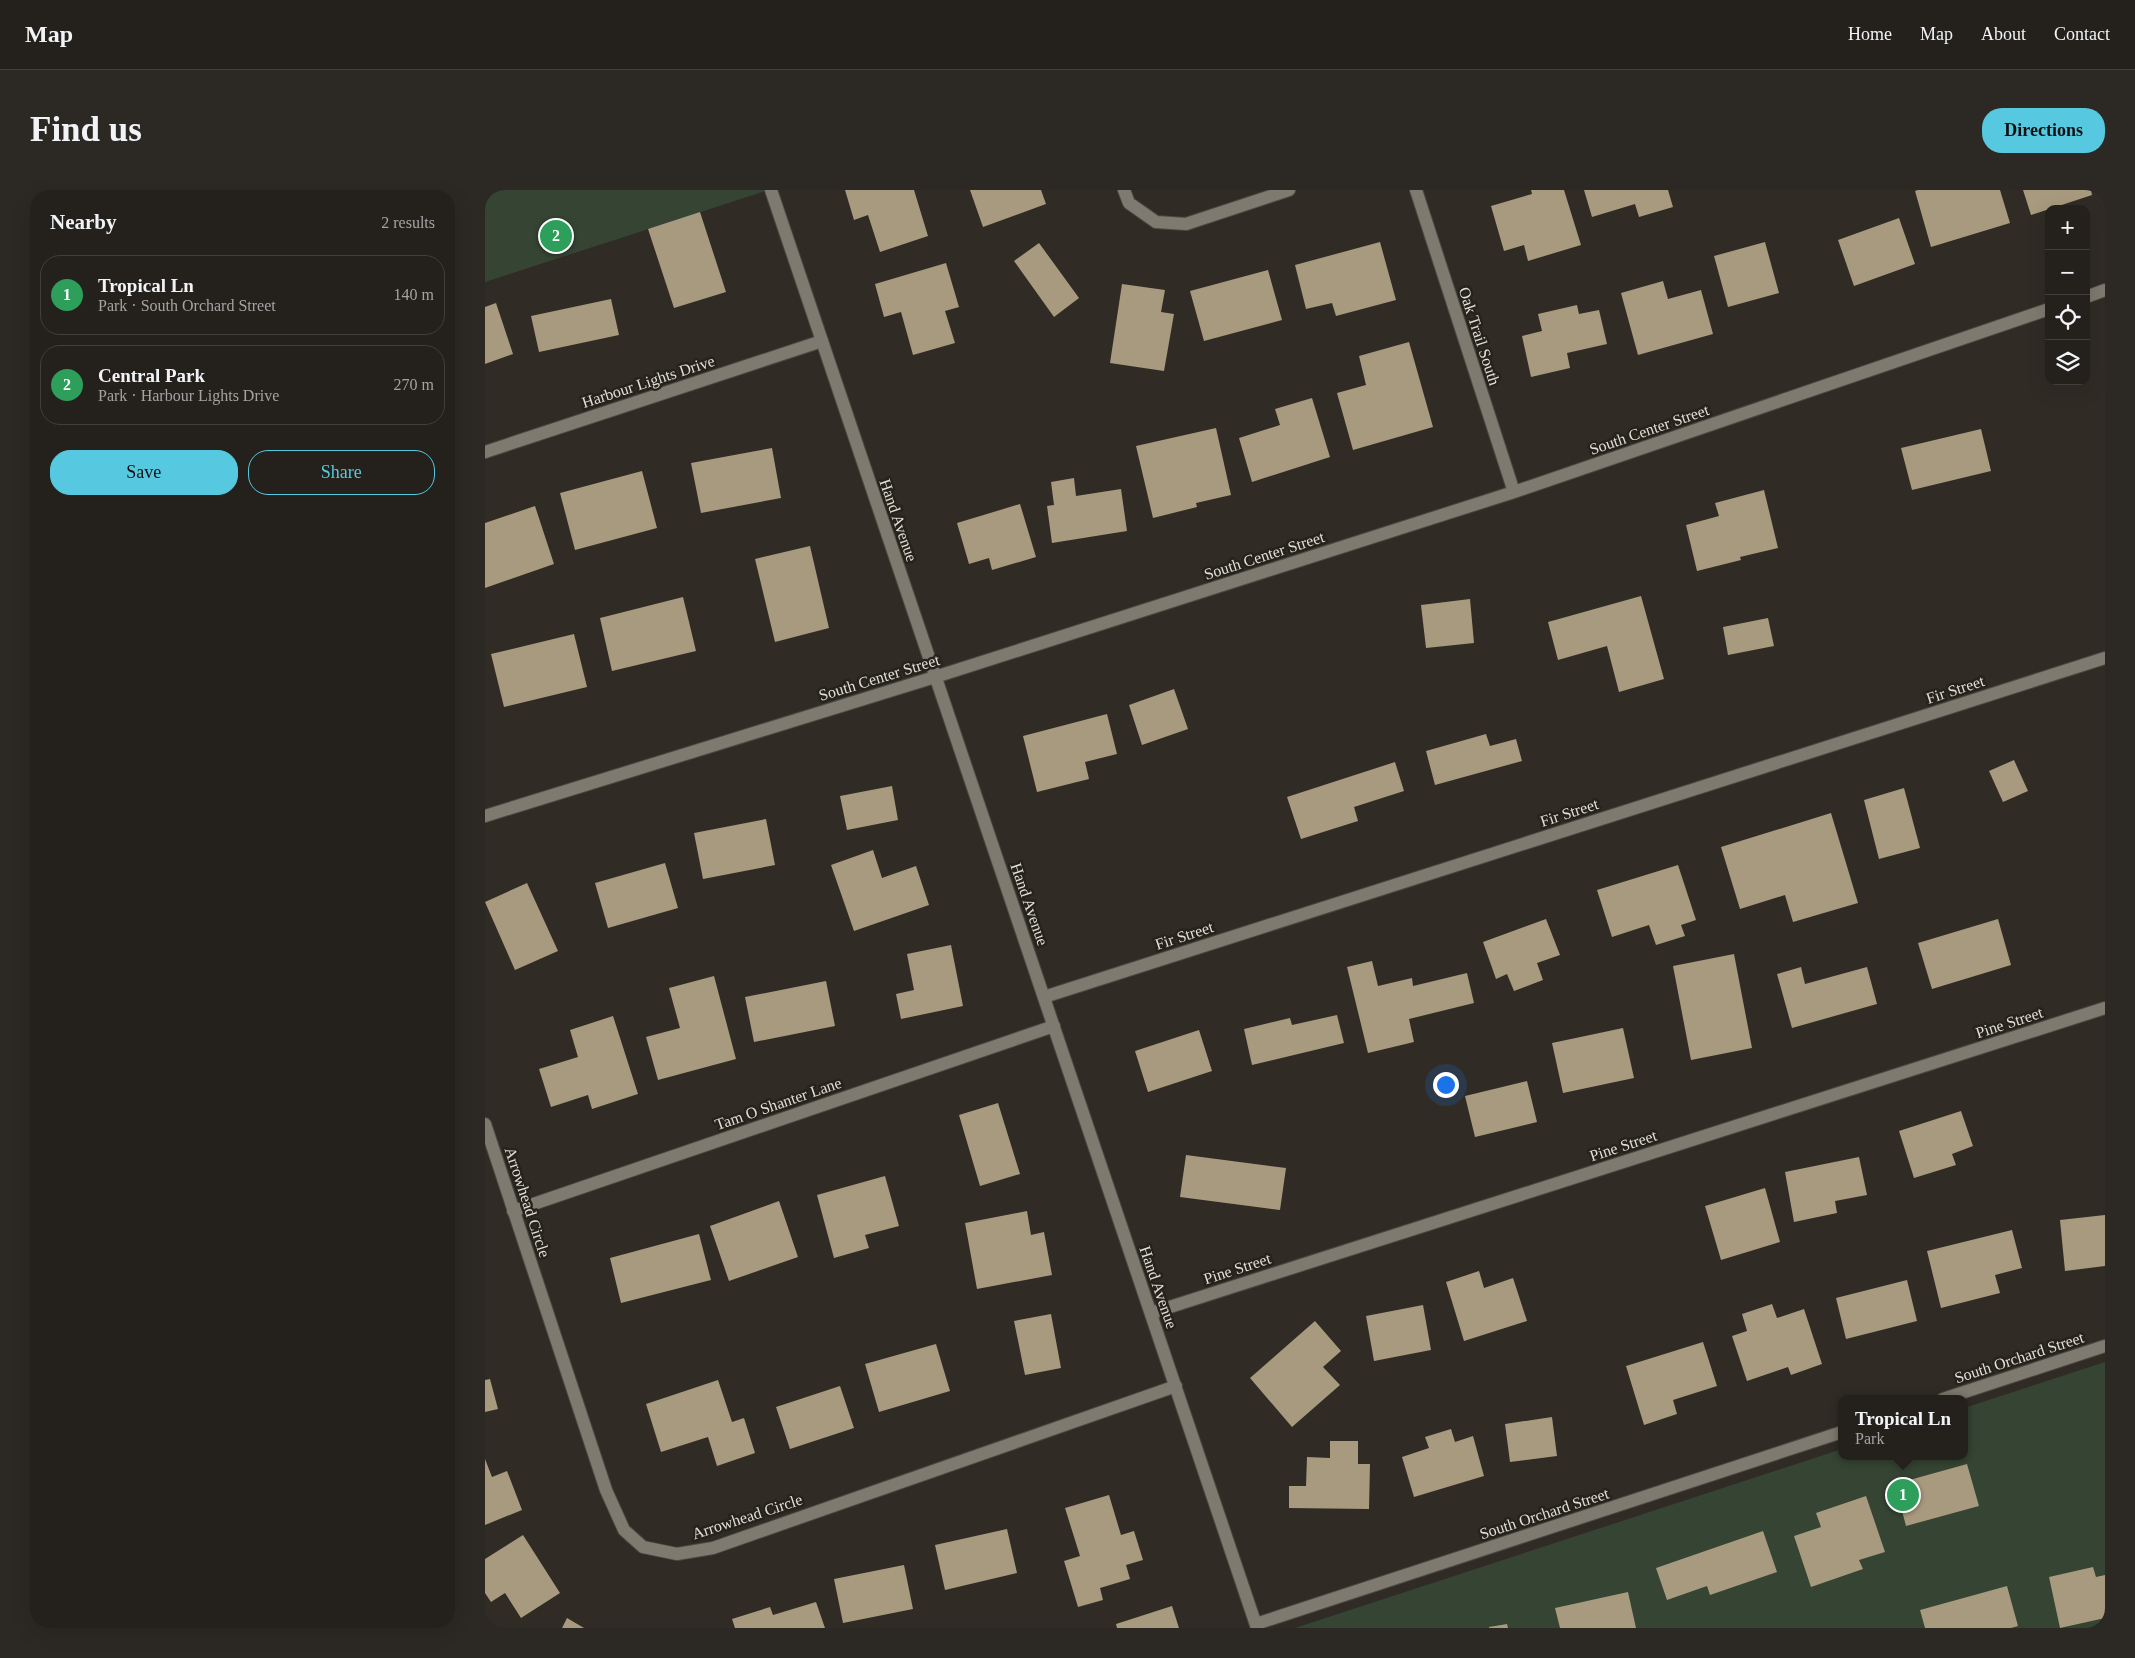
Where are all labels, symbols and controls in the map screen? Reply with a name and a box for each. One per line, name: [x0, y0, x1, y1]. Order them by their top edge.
text: Map: [25, 21, 73, 47]
text: Home: [1848, 24, 1892, 44]
text: Map: [1920, 24, 1953, 44]
text: About: [1981, 24, 2026, 44]
text: Contact: [2054, 24, 2110, 44]
button: Directions: [1982, 108, 2105, 153]
text: Find us: [30, 110, 142, 149]
map controls: [2045, 205, 2090, 385]
button: +: [2045, 205, 2090, 250]
text: Nearby: [50, 210, 117, 234]
text: 2 results: [381, 214, 435, 231]
pin: 2: [540, 217, 572, 255]
button: −: [2045, 250, 2090, 295]
text: Tropical Ln: [98, 275, 194, 296]
street label: Oak Trail South: [1456, 285, 1503, 387]
text: 1: [63, 286, 71, 303]
text: 140 m: [394, 286, 434, 303]
button: locate: [2045, 295, 2090, 340]
text: Park · South Orchard Street: [98, 297, 276, 314]
button: layers: [2045, 340, 2090, 385]
street label: Harbour Lights Drive: [580, 352, 717, 412]
text: Central Park: [98, 365, 205, 386]
text: 2: [63, 376, 71, 393]
text: 270 m: [394, 376, 434, 393]
text: Park · Harbour Lights Drive: [98, 387, 279, 404]
street label: South Center Street: [1587, 401, 1712, 458]
button: Save: [50, 450, 238, 495]
button: Share: [248, 450, 435, 495]
street label: Hand Avenue: [876, 477, 921, 564]
street label: South Center Street: [1202, 528, 1327, 583]
street label: South Center Street: [817, 651, 942, 704]
street label: Fir Street: [1924, 672, 1987, 707]
street label: Fir Street: [1538, 795, 1601, 830]
street label: Hand Avenue: [1007, 861, 1052, 948]
street label: Fir Street: [1153, 918, 1216, 953]
street label: Pine Street: [1973, 1003, 2045, 1041]
your location: [1433, 1072, 1459, 1098]
street label: Tam O Shanter Lane: [713, 1074, 844, 1133]
street label: Pine Street: [1587, 1126, 1659, 1164]
street label: Arrowhead Circle: [502, 1145, 553, 1259]
street label: Hand Avenue: [1136, 1244, 1181, 1331]
street label: Pine Street: [1201, 1249, 1273, 1287]
street label: South Orchard Street: [1952, 1328, 2087, 1386]
popup: [1838, 1395, 1968, 1460]
text: Tropical Ln: [1855, 1408, 1951, 1429]
text: Park: [1855, 1430, 1884, 1447]
pin: 1: [1887, 1476, 1919, 1514]
street label: South Orchard Street: [1477, 1484, 1612, 1542]
street label: Arrowhead Circle: [690, 1491, 804, 1542]

